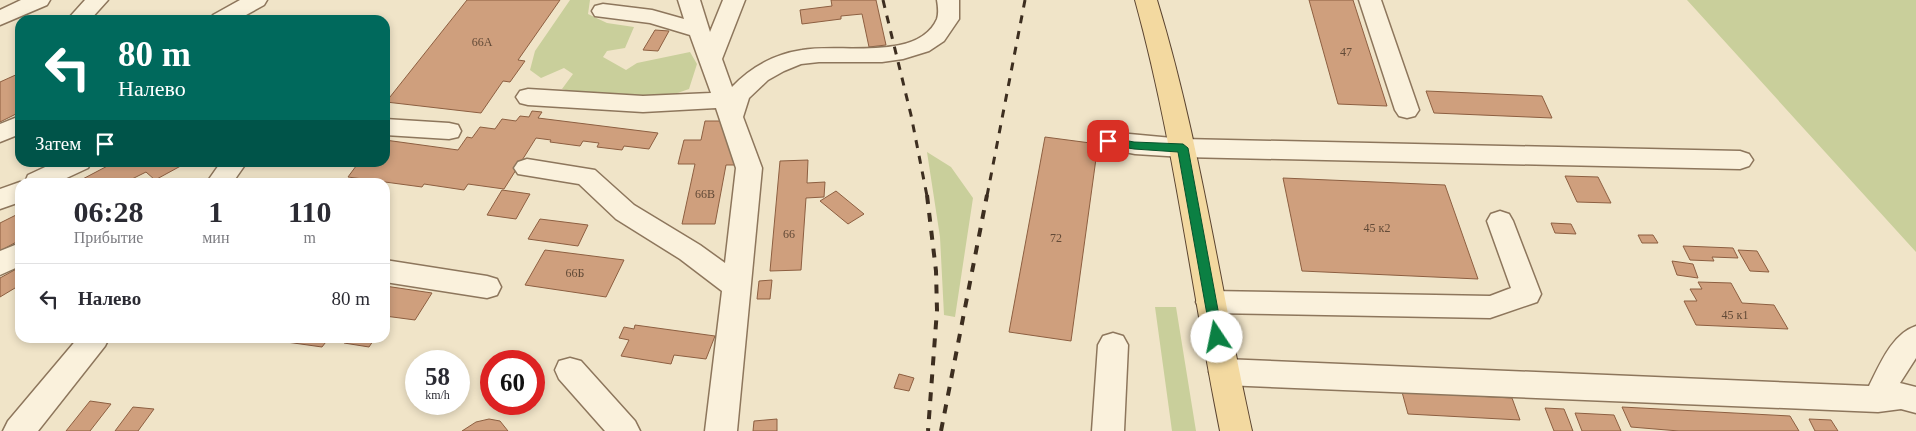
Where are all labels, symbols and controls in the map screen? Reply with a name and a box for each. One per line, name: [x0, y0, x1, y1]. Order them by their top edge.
icon: left: [35, 35, 100, 100]
text: 80 m: [118, 35, 191, 74]
house number: 66А: [472, 35, 493, 49]
house number: 47: [1340, 45, 1352, 59]
text: Налево: [118, 76, 186, 101]
pin: [1087, 120, 1129, 162]
icon: arrive: [1094, 127, 1122, 155]
icon: arrive: [91, 130, 119, 158]
text: Затем: [35, 133, 81, 154]
house number: 66В: [695, 187, 715, 201]
text: 06:28: [74, 195, 144, 228]
text: 1: [208, 195, 223, 228]
text: 110: [288, 195, 331, 228]
house number: 45 к2: [1364, 221, 1390, 235]
house number: 66: [783, 227, 795, 241]
text: Прибытие: [74, 229, 143, 246]
text: мин: [202, 229, 229, 246]
text: m: [303, 229, 316, 246]
house number: 72: [1050, 231, 1062, 245]
house number: 66Б: [566, 266, 585, 280]
icon: left: [35, 285, 63, 313]
text: Налево: [78, 288, 141, 309]
text: 80 m: [331, 288, 370, 309]
house number: 45 к1: [1722, 308, 1748, 322]
position arrow: [1190, 310, 1242, 362]
speed limit sign: 60: [480, 350, 545, 415]
text: 58: [425, 363, 450, 390]
text: km/h: [425, 388, 450, 402]

